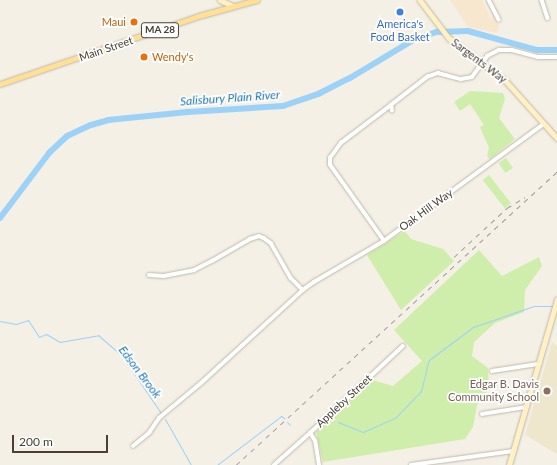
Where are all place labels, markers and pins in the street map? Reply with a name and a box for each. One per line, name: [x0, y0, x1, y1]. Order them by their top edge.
marker: America's Food Basket: [395, 7, 405, 17]
place label: Maui: [102, 15, 126, 29]
marker: Maui: [129, 17, 139, 27]
place label: America's Food Basket: [370, 18, 430, 44]
place label: Wendy's: [152, 50, 193, 64]
marker: Wendy's: [139, 52, 149, 62]
place label: Edgar B. Davis Community School: [448, 378, 539, 404]
marker: Edgar B. Davis Community School: [542, 386, 552, 396]

